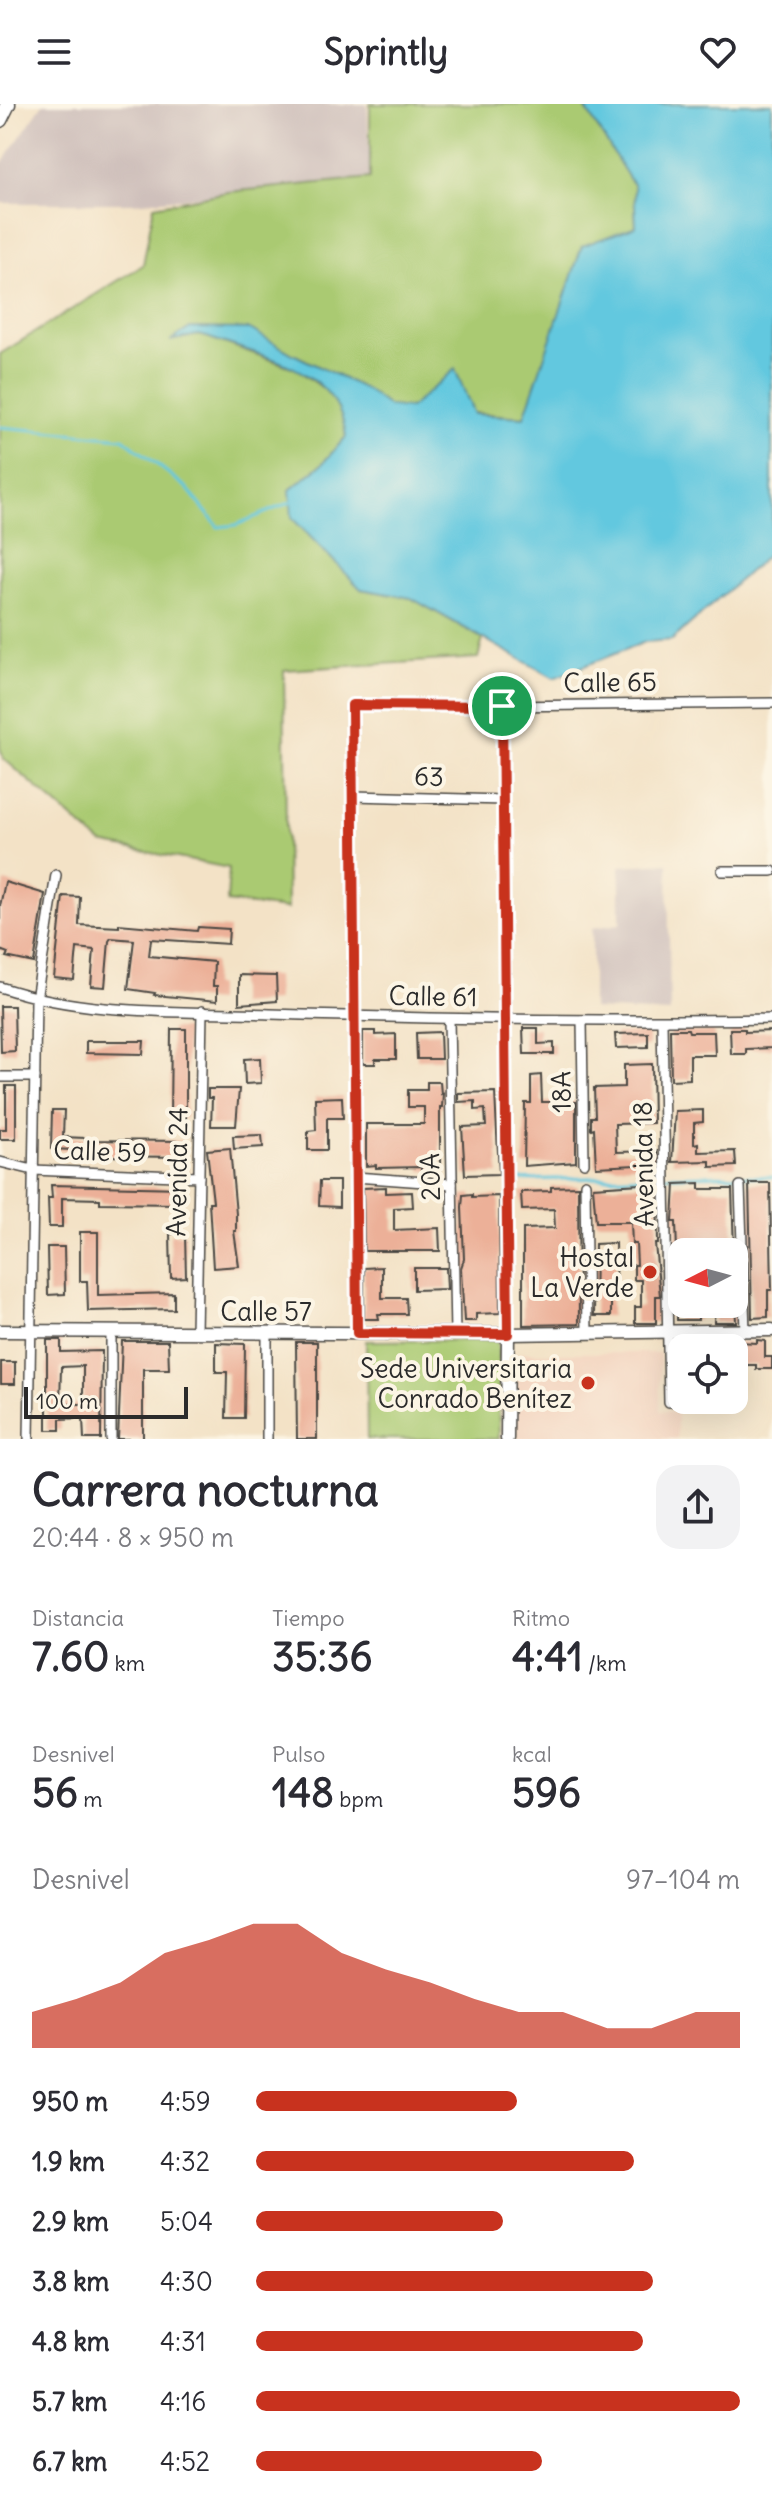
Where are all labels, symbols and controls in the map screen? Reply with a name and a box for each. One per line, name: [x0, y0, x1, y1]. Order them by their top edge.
icon: menu: [32, 30, 76, 74]
text: Sprintly: [324, 30, 448, 75]
icon: heart: [696, 30, 740, 74]
street label: Calle 65: [563, 665, 657, 699]
pin: [468, 672, 536, 740]
icon: arrive: [480, 684, 524, 728]
street label: 63: [414, 759, 444, 793]
street label: Calle 61: [388, 979, 478, 1013]
street label: 18A: [544, 1071, 578, 1113]
street label: Avenida 18: [625, 1101, 661, 1227]
street label: Avenida 24: [159, 1107, 195, 1237]
street label: Calle 59: [53, 1133, 147, 1169]
street label: 20A: [413, 1153, 447, 1201]
north arrow: [668, 1238, 748, 1318]
map controls: [668, 1238, 748, 1414]
place label: Hostal La Verde: [530, 1241, 634, 1304]
marker: Hostal La Verde: [641, 1263, 659, 1281]
street label: Calle 57: [220, 1295, 312, 1328]
button: locate: [668, 1334, 748, 1414]
place label: Sede Universitaria Conrado Benítez: [360, 1352, 572, 1415]
marker: Sede Universitaria Conrado Benítez: [579, 1374, 597, 1392]
scale bar: [24, 1383, 188, 1419]
text: 100 m: [36, 1387, 98, 1415]
text: Carrera nocturna: [32, 1463, 379, 1518]
button: share: [656, 1465, 740, 1549]
text: 20:44 · 8 × 950 m: [32, 1521, 234, 1554]
text: Distancia: [32, 1604, 124, 1632]
text: Tiempo: [272, 1604, 345, 1632]
text: Ritmo: [512, 1604, 570, 1632]
text: 7.60: [32, 1632, 109, 1682]
text: 35:36: [272, 1632, 373, 1682]
text: 4:41: [512, 1632, 583, 1682]
text: km: [109, 1649, 145, 1677]
text: /km: [583, 1649, 627, 1677]
text: Desnivel: [32, 1740, 115, 1768]
text: Pulso: [272, 1740, 325, 1768]
text: kcal: [512, 1740, 552, 1768]
text: 56: [32, 1768, 78, 1818]
text: 148: [272, 1768, 334, 1818]
text: 596: [512, 1768, 581, 1818]
text: m: [78, 1785, 103, 1813]
text: bpm: [334, 1785, 383, 1813]
text: Desnivel: [32, 1863, 130, 1896]
text: 97–104 m: [626, 1863, 740, 1896]
text: 950 m: [32, 2085, 108, 2118]
text: 4:59: [160, 2085, 211, 2118]
text: 1.9 km: [32, 2145, 105, 2178]
text: 4:32: [160, 2145, 210, 2178]
text: 2.9 km: [32, 2205, 109, 2238]
text: 5:04: [160, 2205, 213, 2238]
text: 3.8 km: [32, 2265, 109, 2298]
text: 4:30: [160, 2265, 213, 2298]
text: 4.8 km: [32, 2325, 110, 2358]
text: 4:31: [160, 2325, 206, 2358]
text: 5.7 km: [32, 2385, 107, 2418]
text: 4:16: [160, 2385, 206, 2418]
text: 6.7 km: [32, 2445, 107, 2478]
text: 4:52: [160, 2445, 210, 2478]

